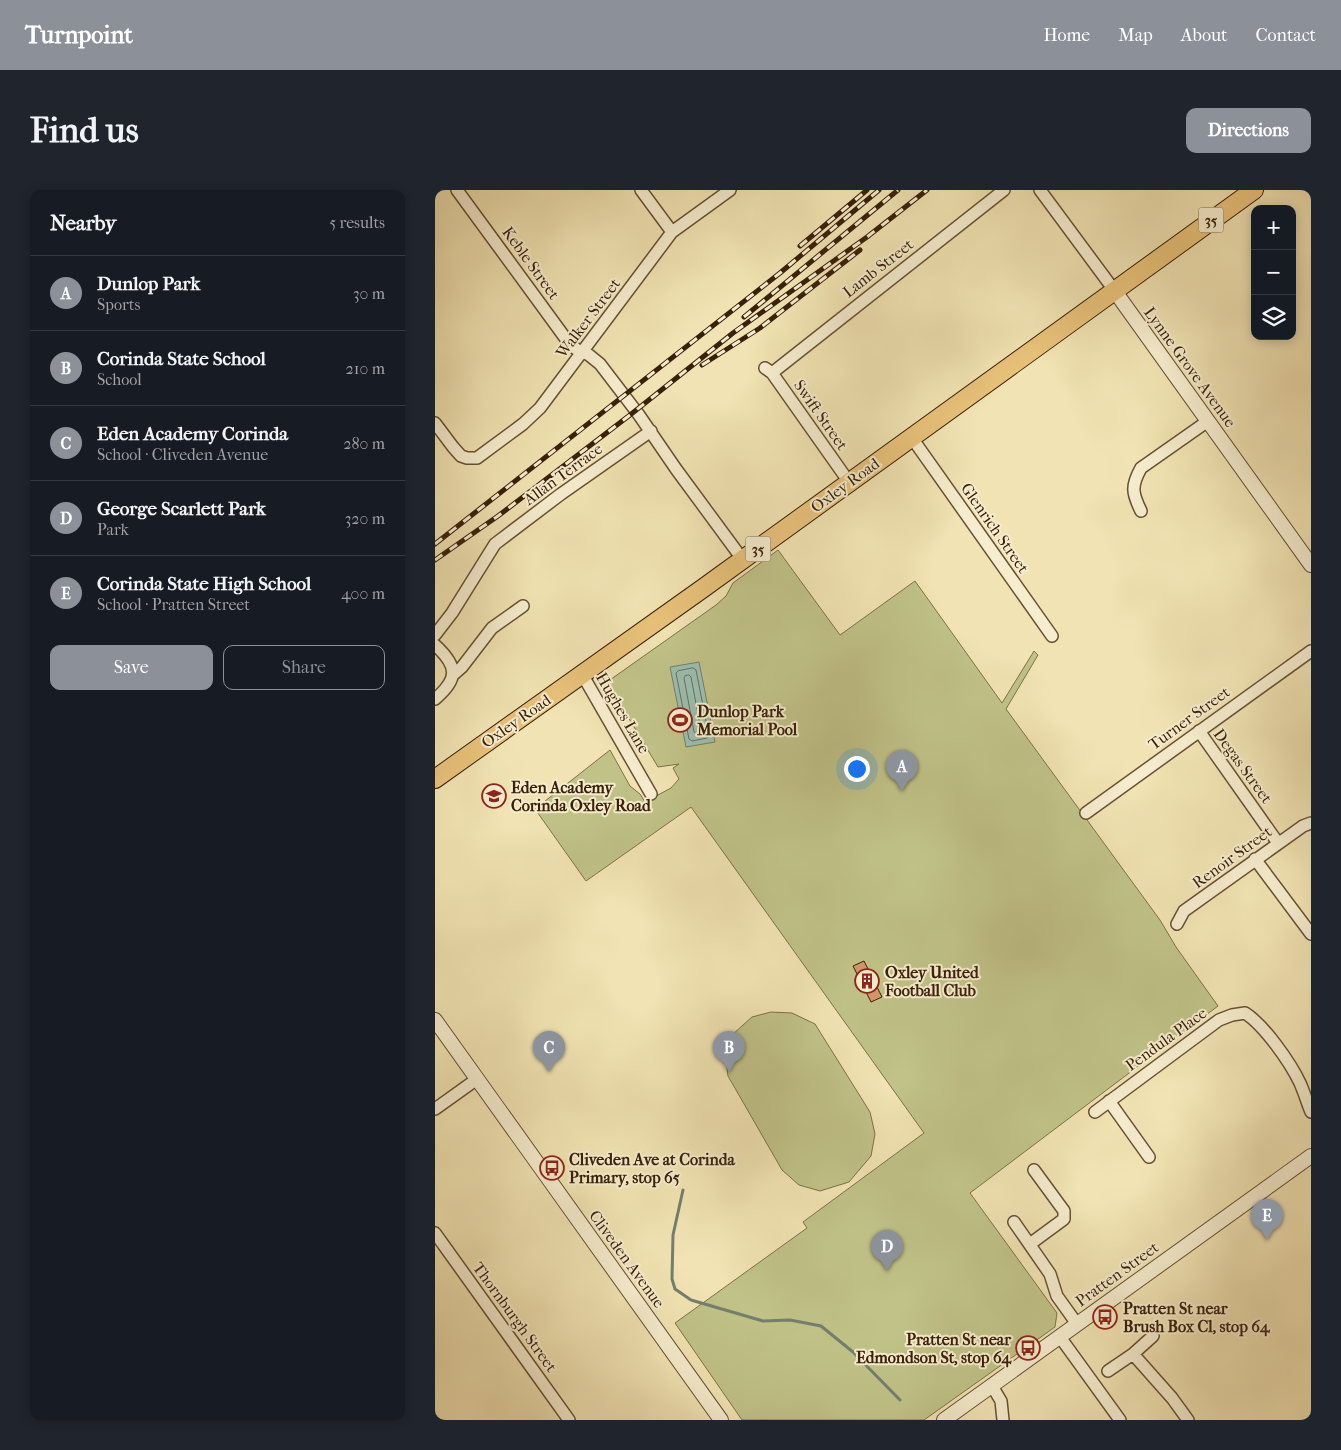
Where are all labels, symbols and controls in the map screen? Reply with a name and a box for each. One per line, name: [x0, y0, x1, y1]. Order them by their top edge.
text: Turnpoint: [25, 21, 133, 49]
text: Home: [1043, 25, 1090, 46]
text: Map: [1118, 25, 1153, 46]
text: About: [1181, 25, 1227, 46]
text: Contact: [1255, 25, 1316, 46]
button: Directions: [1186, 108, 1311, 153]
text: Find us: [30, 110, 139, 151]
map controls: [1251, 205, 1296, 340]
button: +: [1251, 205, 1296, 250]
road number: 35: [1199, 208, 1223, 232]
text: Nearby: [50, 211, 116, 235]
text: 5 results: [329, 213, 385, 232]
street label: Keble Street: [498, 223, 564, 303]
street label: Lamb Street: [839, 234, 917, 301]
button: −: [1251, 250, 1296, 295]
text: Dunlop Park: [97, 273, 200, 295]
street label: Walker Street: [551, 274, 624, 362]
text: A: [61, 284, 71, 303]
text: 30 m: [353, 284, 385, 303]
text: Sports: [97, 295, 140, 314]
button: layers: [1251, 295, 1296, 340]
street label: Lynne Grove Avenue: [1140, 303, 1240, 431]
text: Corinda State School: [97, 348, 266, 370]
text: B: [61, 359, 71, 378]
text: 210 m: [346, 359, 385, 378]
text: School: [97, 370, 142, 389]
street label: Swift Street: [790, 376, 852, 454]
text: Eden Academy Corinda: [97, 423, 288, 445]
text: C: [61, 434, 71, 453]
text: 280 m: [343, 434, 385, 453]
street label: Allan Terrace: [519, 439, 606, 510]
text: School · Cliveden Avenue: [97, 445, 268, 464]
street label: Oxley Road: [807, 453, 883, 516]
street label: Glenrich Street: [957, 479, 1033, 577]
text: George Scarlett Park: [97, 498, 266, 520]
text: D: [60, 509, 72, 528]
text: 320 m: [345, 509, 385, 528]
text: Park: [97, 520, 129, 539]
road number: 35: [745, 536, 771, 562]
text: Corinda State High School: [97, 573, 311, 595]
text: E: [61, 584, 71, 603]
text: 400 m: [341, 584, 385, 603]
text: School · Pratten Street: [97, 595, 250, 614]
button: Save: [50, 645, 213, 690]
button: Share: [223, 645, 385, 690]
street label: Hughes Lane: [592, 669, 654, 757]
street label: Turner Street: [1145, 682, 1234, 754]
street label: Oxley Road: [478, 690, 555, 752]
place label: Dunlop Park Memorial Pool: [696, 702, 798, 739]
sports icon: Dunlop Park Memorial Pool: [667, 707, 693, 733]
street label: Degas Street: [1210, 725, 1277, 807]
pin: A: [886, 750, 918, 791]
your location: [844, 756, 870, 782]
place label: Eden Academy Corinda Oxley Road: [511, 778, 652, 816]
school or university icon: Eden Academy Corinda Oxley Road: [481, 783, 507, 809]
street label: Renoir Street: [1189, 822, 1276, 892]
place label: Oxley United Football Club: [884, 963, 980, 1000]
building icon: Oxley United Football Club: [854, 968, 880, 994]
street label: Pendula Place: [1122, 1003, 1210, 1075]
pin: C: [533, 1031, 565, 1072]
pin: B: [713, 1031, 745, 1072]
place label: Cliveden Ave at Corinda Primary, stop 65: [569, 1150, 735, 1188]
bus stop icon: Cliveden Ave at Corinda Primary, stop 65: [539, 1155, 565, 1181]
pin: E: [1251, 1199, 1283, 1240]
street label: Cliveden Avenue: [585, 1206, 669, 1312]
pin: D: [871, 1230, 903, 1271]
street label: Pratten Street: [1072, 1237, 1163, 1311]
street label: Thornburgh Street: [469, 1258, 561, 1376]
place label: Pratten St near Brush Box Cl, stop 64: [1123, 1299, 1271, 1337]
bus stop icon: Pratten St near Brush Box Cl, stop 64: [1092, 1304, 1118, 1330]
place label: Pratten St near Edmondson St, stop 64: [856, 1330, 1013, 1368]
bus stop icon: Pratten St near Edmondson St, stop 64: [1015, 1335, 1041, 1361]

